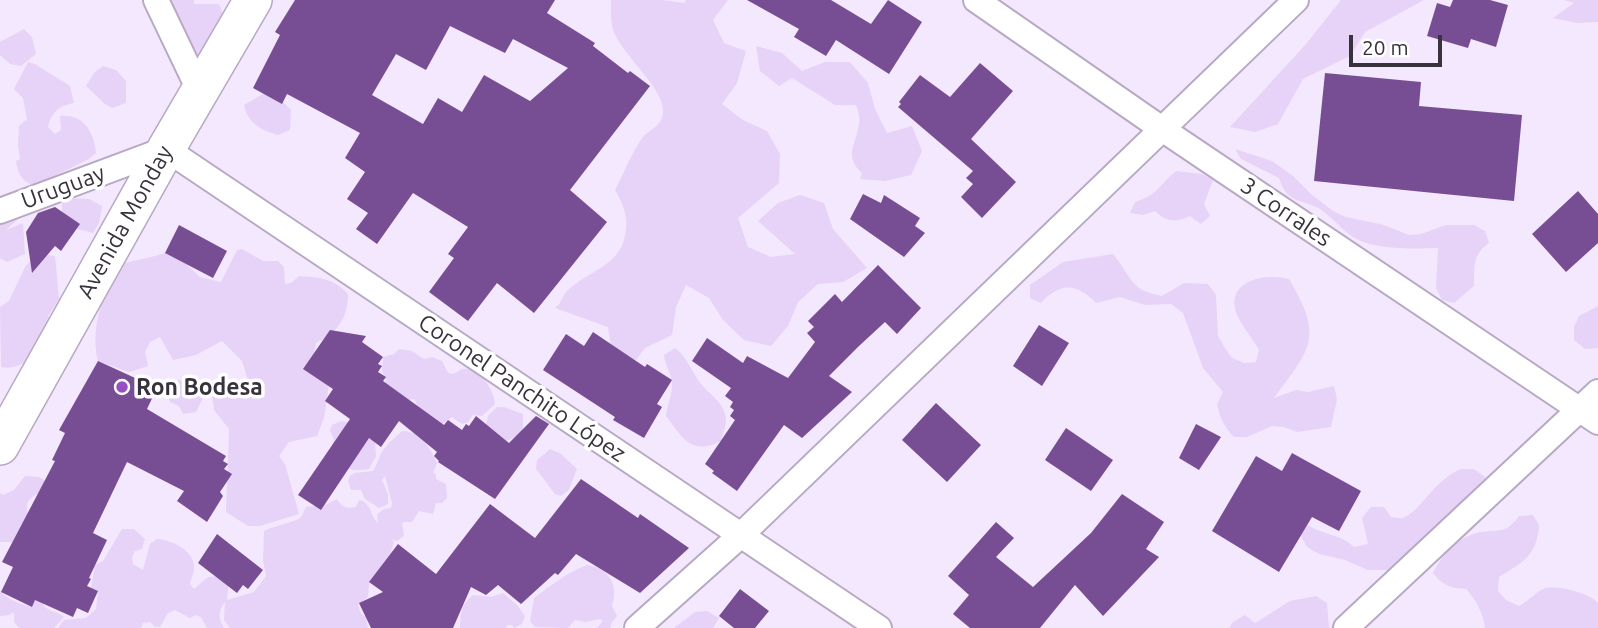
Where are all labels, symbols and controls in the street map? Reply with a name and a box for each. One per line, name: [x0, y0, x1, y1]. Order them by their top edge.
scale bar: [1353, 21, 1446, 65]
text: 20 m: [1362, 35, 1409, 59]
street label: Avenida Monday: [72, 141, 178, 303]
street label: Uruguay: [17, 159, 109, 215]
street label: 3 Corrales: [1235, 172, 1337, 252]
street label: Coronel Panchito López: [413, 308, 631, 468]
place label: Ron Bodesa: [136, 373, 263, 401]
marker: Ron Bodesa: [114, 379, 130, 395]

